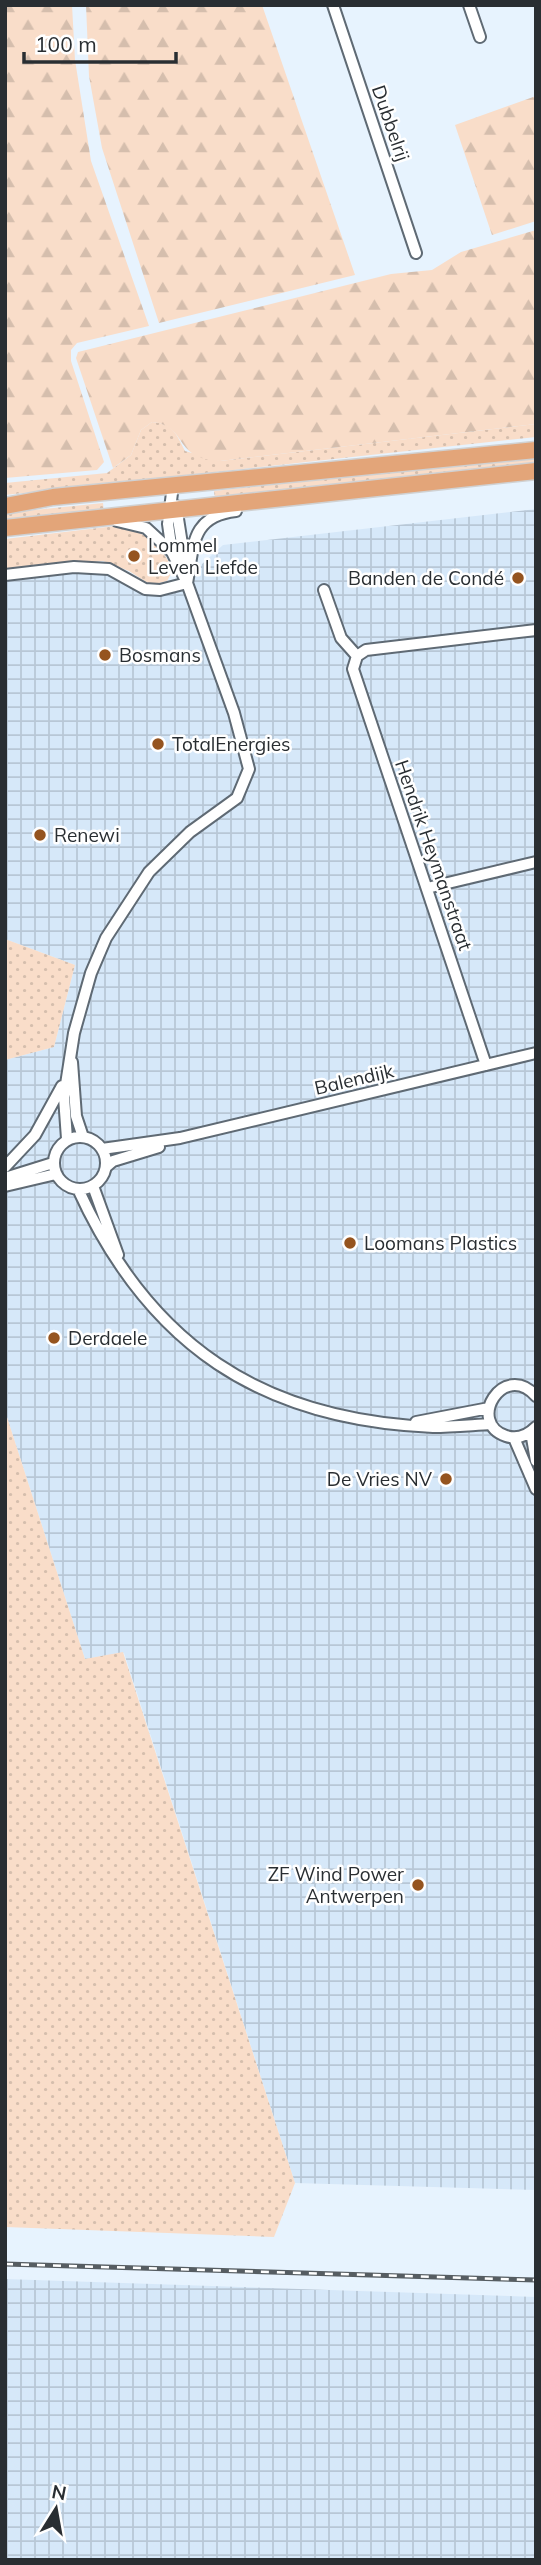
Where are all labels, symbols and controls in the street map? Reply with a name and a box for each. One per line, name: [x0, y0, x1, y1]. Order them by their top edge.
scale bar: [24, 21, 177, 65]
text: 100 m: [35, 31, 97, 57]
street label: Dubbelrij: [367, 82, 415, 164]
place label: Lommel Leven Liefde: [148, 533, 258, 579]
marker: Lommel Leven Liefde: [126, 548, 142, 564]
place label: Banden de Condé: [348, 566, 504, 590]
marker: Banden de Condé: [510, 570, 526, 586]
place label: Bosmans: [119, 643, 201, 667]
marker: Bosmans: [97, 647, 113, 663]
place label: TotalEnergies: [172, 732, 291, 756]
marker: TotalEnergies: [150, 736, 166, 752]
street label: Hendrik Heymanstraat: [390, 757, 478, 954]
place label: Renewi: [54, 823, 120, 847]
marker: Renewi: [32, 827, 48, 843]
street label: Balendijk: [312, 1058, 396, 1100]
place label: Loomans Plastics: [364, 1231, 517, 1255]
marker: Loomans Plastics: [342, 1235, 358, 1251]
place label: Derdaele: [68, 1326, 147, 1350]
marker: Derdaele: [46, 1330, 62, 1346]
place label: De Vries NV: [327, 1467, 433, 1491]
marker: De Vries NV: [438, 1471, 454, 1487]
place label: ZF Wind Power Antwerpen: [268, 1862, 404, 1908]
marker: ZF Wind Power Antwerpen: [410, 1877, 426, 1893]
north arrow: [21, 2474, 91, 2544]
text: N: [50, 2479, 69, 2505]

